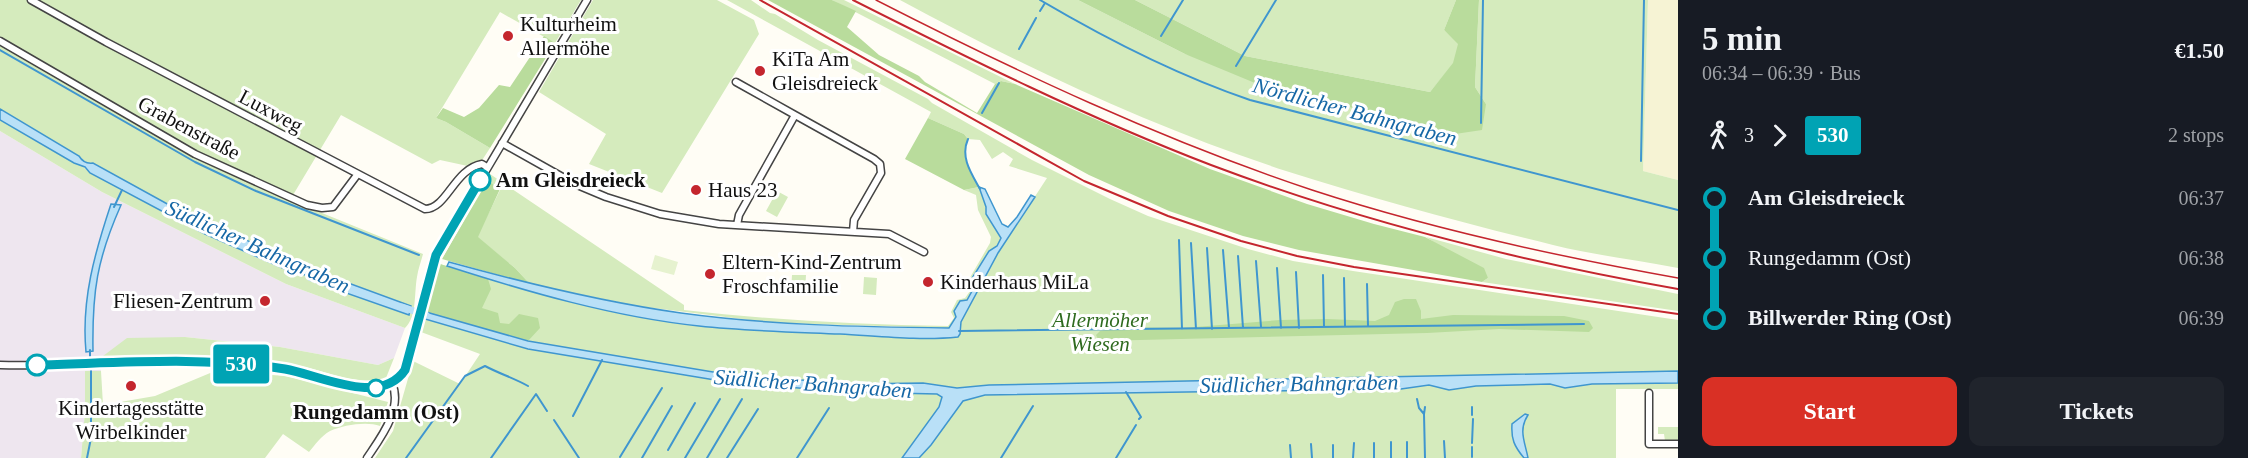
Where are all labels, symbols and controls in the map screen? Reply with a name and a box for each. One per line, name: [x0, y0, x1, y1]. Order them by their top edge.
place label: Kulturheim Allermöhe: [520, 12, 617, 60]
text: 5 min: [1702, 21, 1782, 57]
marker: Kulturheim Allermöhe: [501, 29, 515, 43]
text: €1.50: [2175, 38, 2224, 63]
place label: KiTa Am Gleisdreieck: [772, 47, 879, 95]
text: 06:34 – 06:39 · Bus: [1702, 62, 1861, 84]
marker: KiTa Am Gleisdreieck: [753, 64, 767, 78]
water label: Nördlicher Bahngraben: [1249, 72, 1460, 151]
street label: Luxweg: [235, 84, 307, 138]
street label: Grabenstraße: [134, 91, 244, 165]
icon: walk: [1702, 119, 1735, 152]
icon: forward: [1763, 119, 1796, 152]
text: 530: [1817, 123, 1849, 147]
text: 3: [1744, 124, 1754, 146]
text: 2 stops: [2168, 124, 2224, 146]
place label: Am Gleisdreieck: [496, 168, 646, 192]
marker: Am Gleisdreieck: [469, 169, 491, 191]
place label: Haus 23: [708, 178, 777, 202]
marker: Haus 23: [689, 183, 703, 197]
text: Am Gleisdreieck: [1748, 185, 1905, 210]
text: 06:37: [2178, 187, 2224, 209]
water label: Südlicher Bahngraben: [162, 195, 354, 298]
text: Rungedamm (Ost): [1748, 245, 1911, 270]
text: 06:38: [2178, 247, 2224, 269]
place label: Eltern-Kind-Zentrum Froschfamilie: [722, 250, 902, 298]
marker: Eltern-Kind-Zentrum Froschfamilie: [703, 267, 717, 281]
place label: Kinderhaus MiLa: [940, 270, 1089, 294]
marker: Kinderhaus MiLa: [921, 275, 935, 289]
place label: Fliesen-Zentrum: [113, 289, 253, 313]
marker: Fliesen-Zentrum: [258, 294, 272, 308]
text: Billwerder Ring (Ost): [1748, 305, 1952, 330]
text: 06:39: [2178, 307, 2224, 329]
park label: Allermöher Wiesen: [1050, 308, 1149, 356]
line badge: 530: [206, 344, 276, 384]
text: 530: [225, 352, 257, 376]
unlabelled marker: [26, 354, 48, 376]
water label: Südlicher Bahngraben: [713, 364, 913, 403]
water label: Südlicher Bahngraben: [1200, 369, 1399, 398]
button: Start: [1702, 377, 1957, 446]
button: Tickets: [1969, 377, 2224, 446]
marker: Kindertagesstätte Wirbelkinder: [124, 379, 138, 393]
marker: Rungedamm (Ost): [367, 379, 385, 397]
place label: Kindertagesstätte Wirbelkinder: [58, 396, 204, 444]
place label: Rungedamm (Ost): [293, 400, 459, 424]

